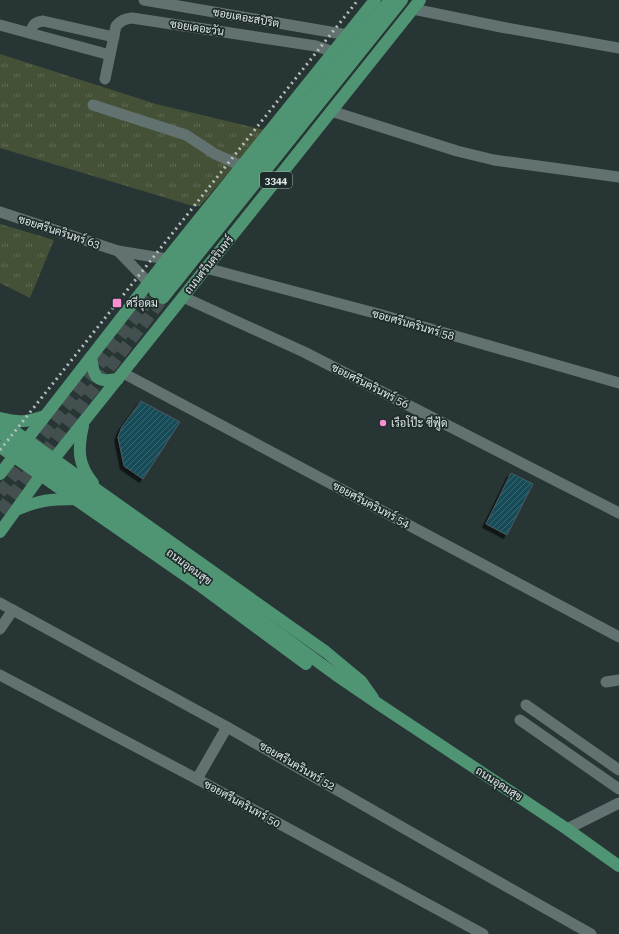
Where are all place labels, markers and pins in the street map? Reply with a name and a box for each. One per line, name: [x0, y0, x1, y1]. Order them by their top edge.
place label: ศรีอุดม: [126, 295, 158, 312]
marker: ศรีอุดม: [111, 297, 123, 309]
place label: เรือโป๊ะ ซีฟู้ด: [391, 415, 447, 431]
marker: เรือโป๊ะ ซีฟู้ด: [378, 418, 388, 428]

